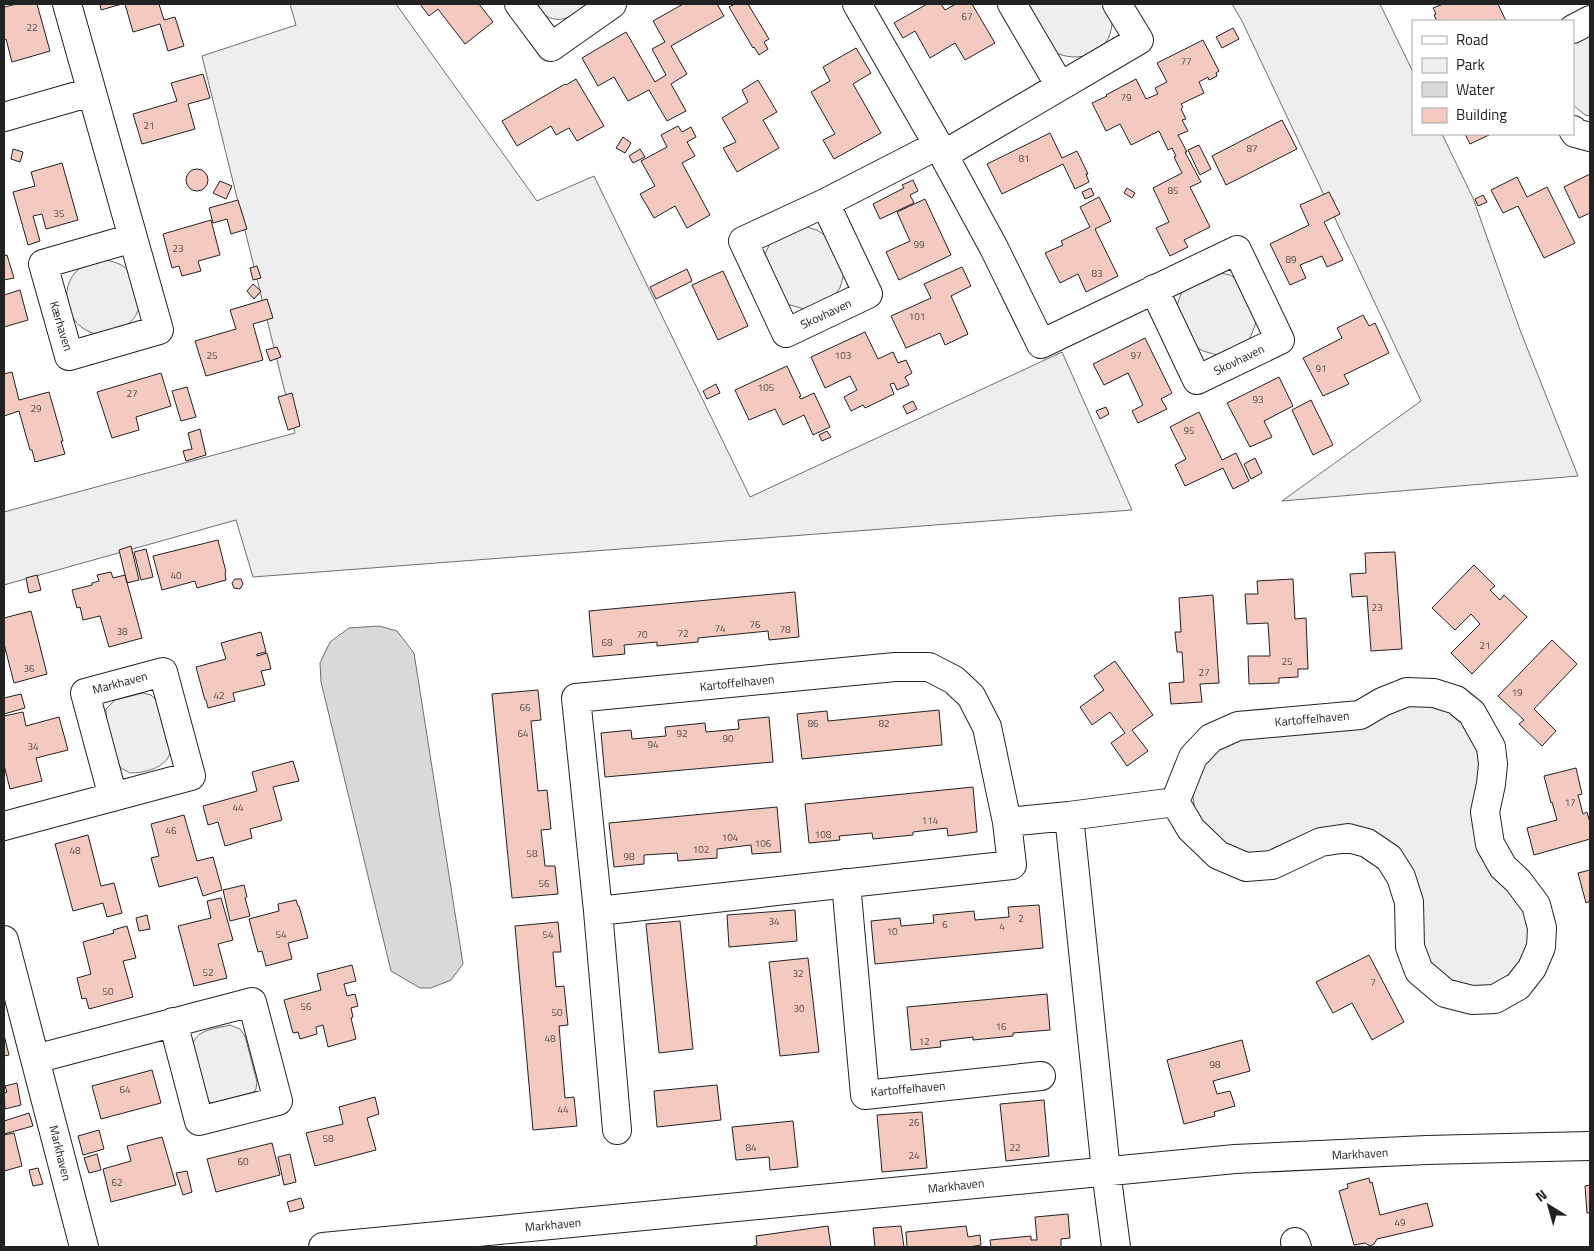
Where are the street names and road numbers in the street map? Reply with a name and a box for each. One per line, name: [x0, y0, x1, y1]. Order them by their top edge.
street label: Skovhaven: [797, 293, 855, 334]
street label: Kærhaven: [45, 299, 78, 353]
street label: Skovhaven: [1210, 339, 1268, 380]
street label: Markhaven: [90, 666, 150, 699]
street label: Kartoffelhaven: [699, 669, 775, 696]
street label: Kartoffelhaven: [1274, 706, 1350, 731]
street label: Kartoffelhaven: [870, 1076, 946, 1101]
street label: Markhaven: [44, 1123, 77, 1183]
street label: Markhaven: [1331, 1143, 1389, 1164]
street label: Markhaven: [927, 1173, 985, 1198]
street label: Markhaven: [524, 1213, 582, 1236]

